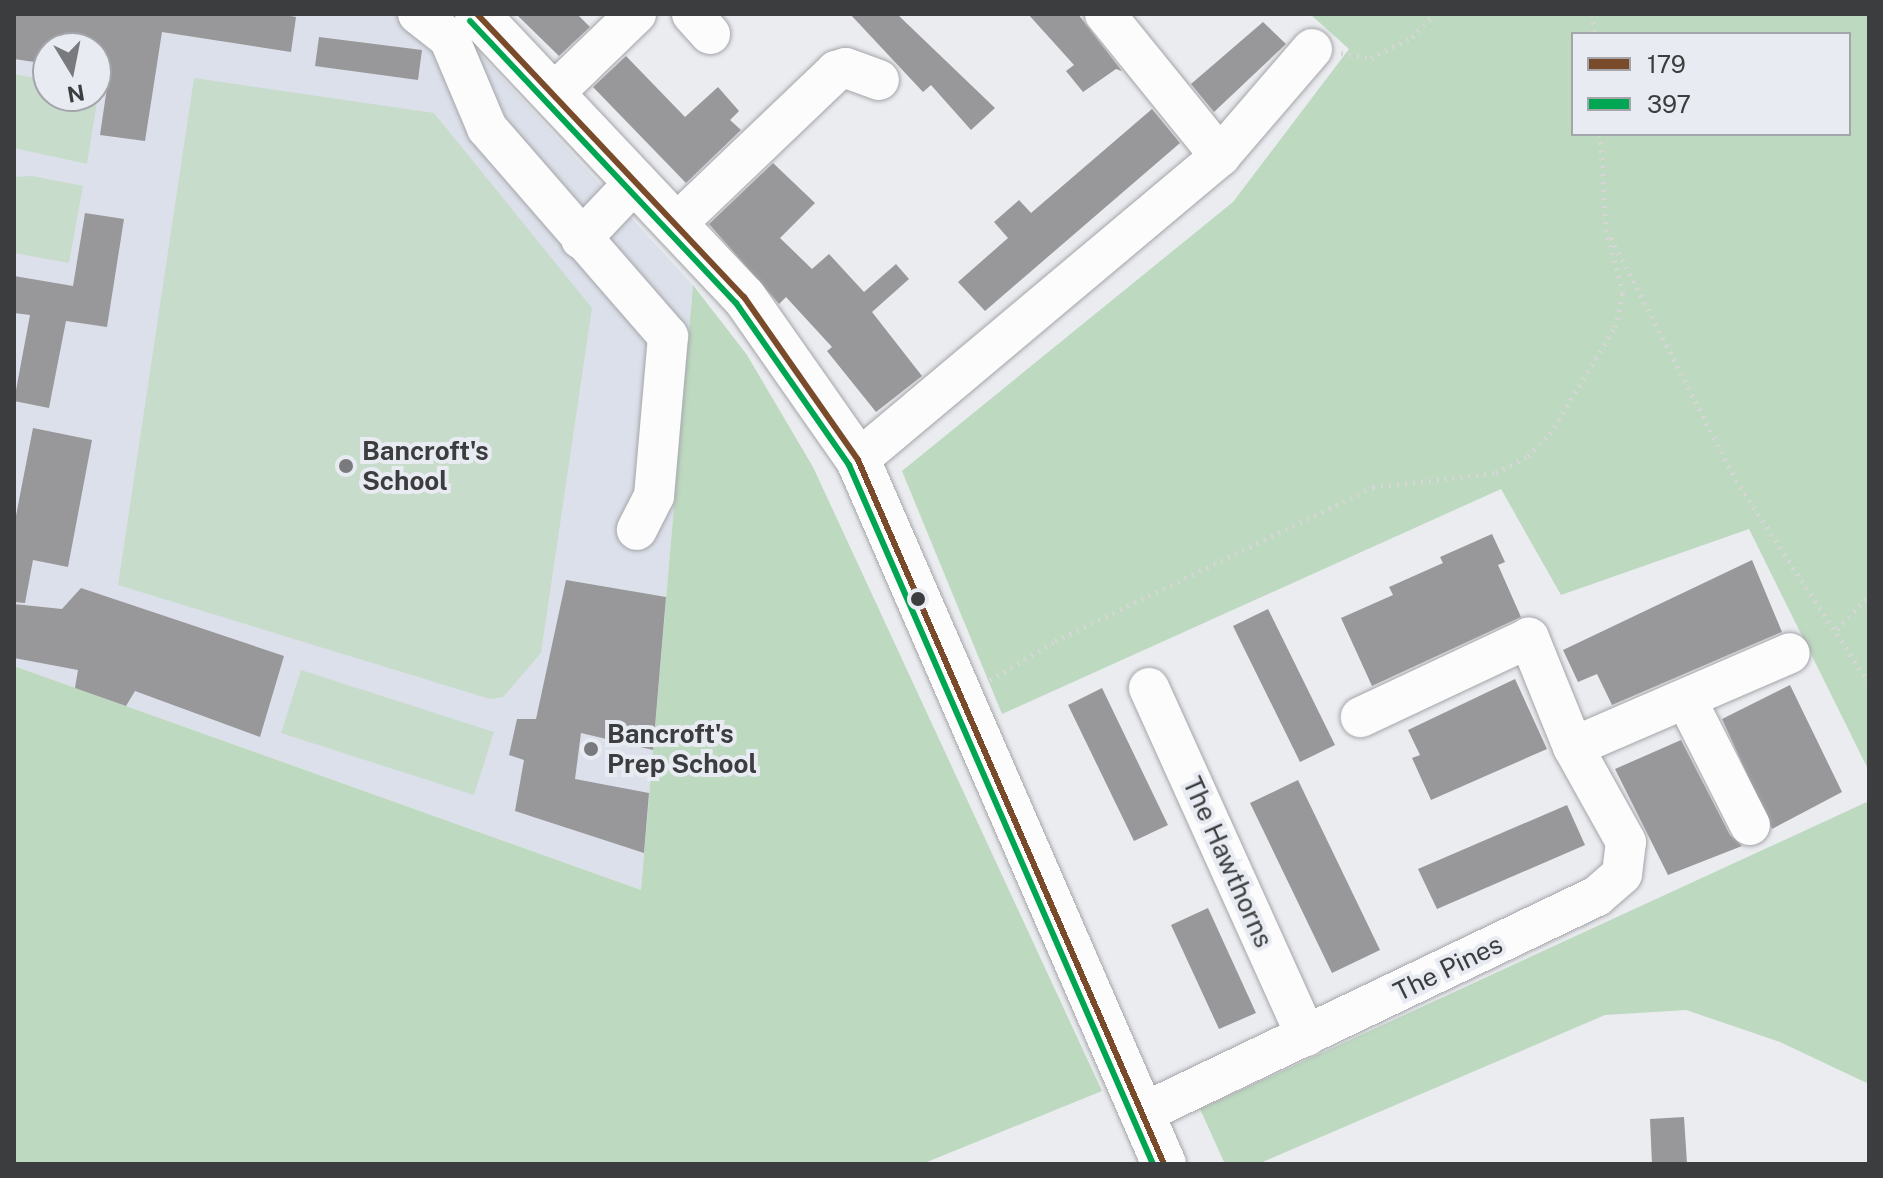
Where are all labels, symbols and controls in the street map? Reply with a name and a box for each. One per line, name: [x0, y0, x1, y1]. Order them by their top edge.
north arrow: [32, 32, 112, 112]
legend: [1571, 32, 1851, 136]
text: 179: [1647, 50, 1686, 78]
text: N: [65, 79, 87, 108]
text: 397: [1647, 90, 1691, 118]
place label: Bancroft's School: [362, 435, 489, 496]
marker: Bancroft's School: [337, 457, 355, 475]
unlabelled marker: [910, 591, 926, 607]
place label: Bancroft's Prep School: [607, 718, 757, 780]
marker: Bancroft's Prep School: [582, 740, 600, 758]
street label: The Hawthorns: [1176, 772, 1280, 952]
street label: The Pines: [1388, 928, 1508, 1008]

